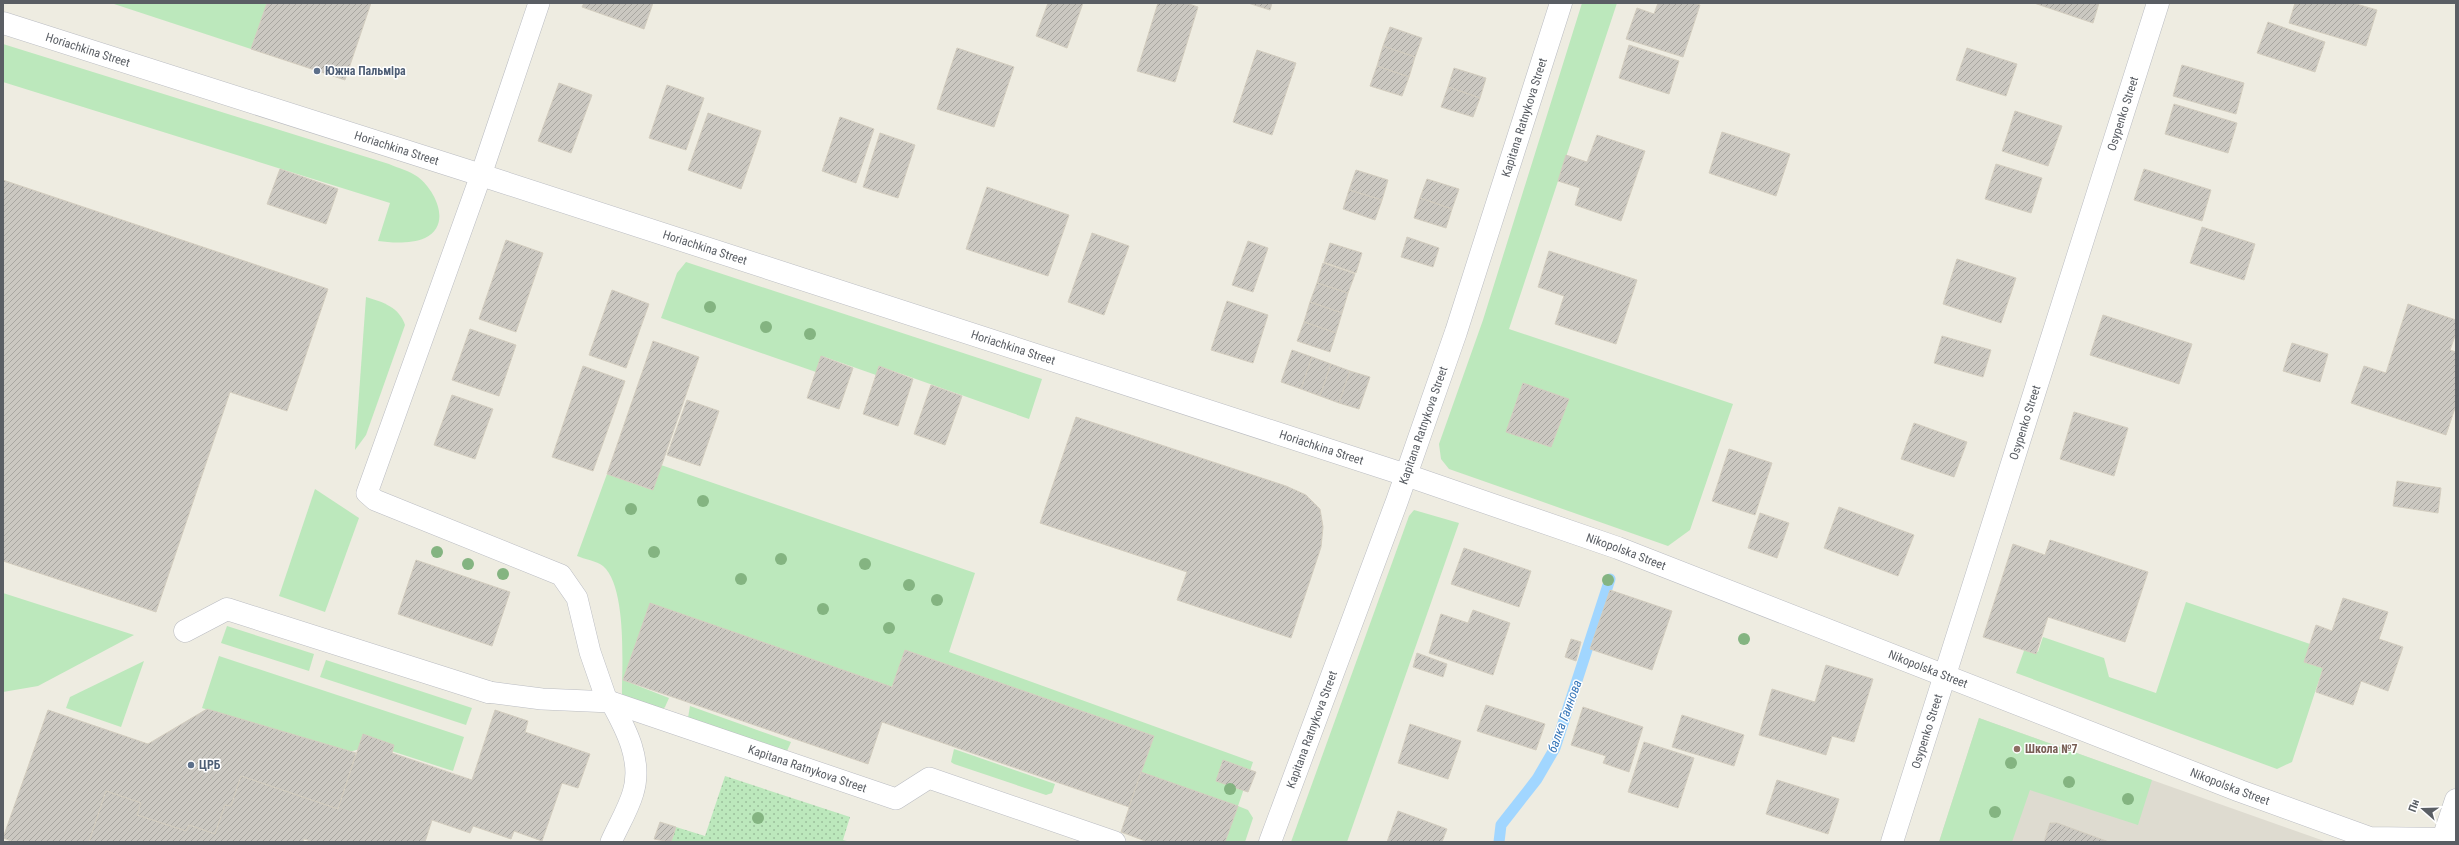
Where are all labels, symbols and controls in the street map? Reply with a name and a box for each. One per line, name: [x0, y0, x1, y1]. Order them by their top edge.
street label: Horiachkina Street: [44, 30, 132, 70]
street label: Kapitana Ratnykova Street: [1499, 56, 1550, 179]
place label: Южна Пальміра: [325, 64, 406, 78]
marker: Южна Пальміра: [312, 66, 322, 76]
street label: Osypenko Street: [2105, 74, 2141, 153]
street label: Horiachkina Street: [353, 128, 441, 168]
street label: Horiachkina Street: [661, 227, 749, 268]
street label: Horiachkina Street: [969, 327, 1057, 368]
street label: Kapitana Ratnykova Street: [1396, 364, 1451, 486]
street label: Osypenko Street: [2007, 383, 2043, 462]
street label: Horiachkina Street: [1277, 427, 1366, 468]
street label: Nikopolska Street: [1584, 531, 1668, 573]
street label: Nikopolska Street: [1886, 647, 1970, 691]
street label: Kapitana Ratnykova Street: [1284, 668, 1340, 790]
water label: балка Гаинова: [1544, 678, 1585, 754]
street label: Osypenko Street: [1909, 692, 1946, 770]
street label: Kapitana Ratnykova Street: [746, 742, 869, 796]
place label: Школа №7: [2025, 742, 2078, 756]
marker: Школа №7: [2012, 744, 2022, 754]
place label: ЦРБ: [199, 758, 221, 772]
marker: ЦРБ: [186, 760, 196, 770]
street label: Nikopolska Street: [2188, 765, 2272, 808]
north arrow: [2403, 789, 2443, 829]
text: Пн: [2406, 798, 2422, 814]

